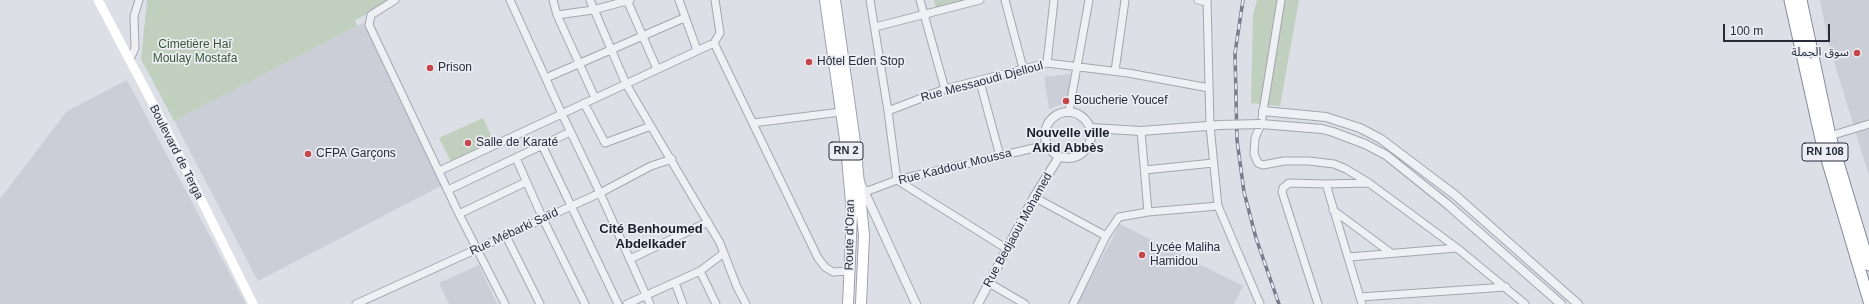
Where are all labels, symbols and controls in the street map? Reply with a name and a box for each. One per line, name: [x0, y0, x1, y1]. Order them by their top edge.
scale bar: [1725, 16, 1832, 42]
text: 100 m: [1730, 24, 1763, 38]
park label: Cimetière Haï Moulay Mostafa: [153, 38, 237, 66]
place label: سوق الجملة: [1791, 46, 1849, 60]
marker: سوق الجملة: [1852, 48, 1862, 58]
place label: Hôtel Eden Stop: [817, 55, 904, 69]
marker: Hôtel Eden Stop: [804, 57, 814, 67]
street label: Rue Messaoudi Djelloul: [919, 59, 1045, 105]
place label: Prison: [438, 61, 472, 75]
marker: Prison: [425, 63, 435, 73]
place label: Boucherie Youcef: [1074, 94, 1168, 108]
marker: Boucherie Youcef: [1061, 96, 1071, 106]
street label: Boulevard de Terga: [146, 102, 206, 202]
district label: Nouvelle ville Akid Abbès: [1026, 125, 1110, 156]
place label: Salle de Karaté: [476, 136, 558, 150]
marker: Salle de Karaté: [463, 138, 473, 148]
road number: RN 2: [829, 142, 863, 160]
road number: RN 108: [1802, 143, 1848, 161]
street label: Rue Kaddour Moussa: [897, 146, 1013, 188]
place label: CFPA Garçons: [316, 147, 396, 161]
marker: CFPA Garçons: [303, 149, 313, 159]
street label: Rue Bedjaoui Mohamed: [980, 170, 1056, 290]
street label: Route d'Oran: [842, 199, 858, 271]
street label: Rue Mébarki Saïd: [467, 205, 561, 259]
district label: Cité Benhoumed Abdelkader: [599, 221, 703, 252]
place label: Lycée Maliha Hamidou: [1150, 241, 1220, 269]
marker: Lycée Maliha Hamidou: [1137, 250, 1147, 260]

